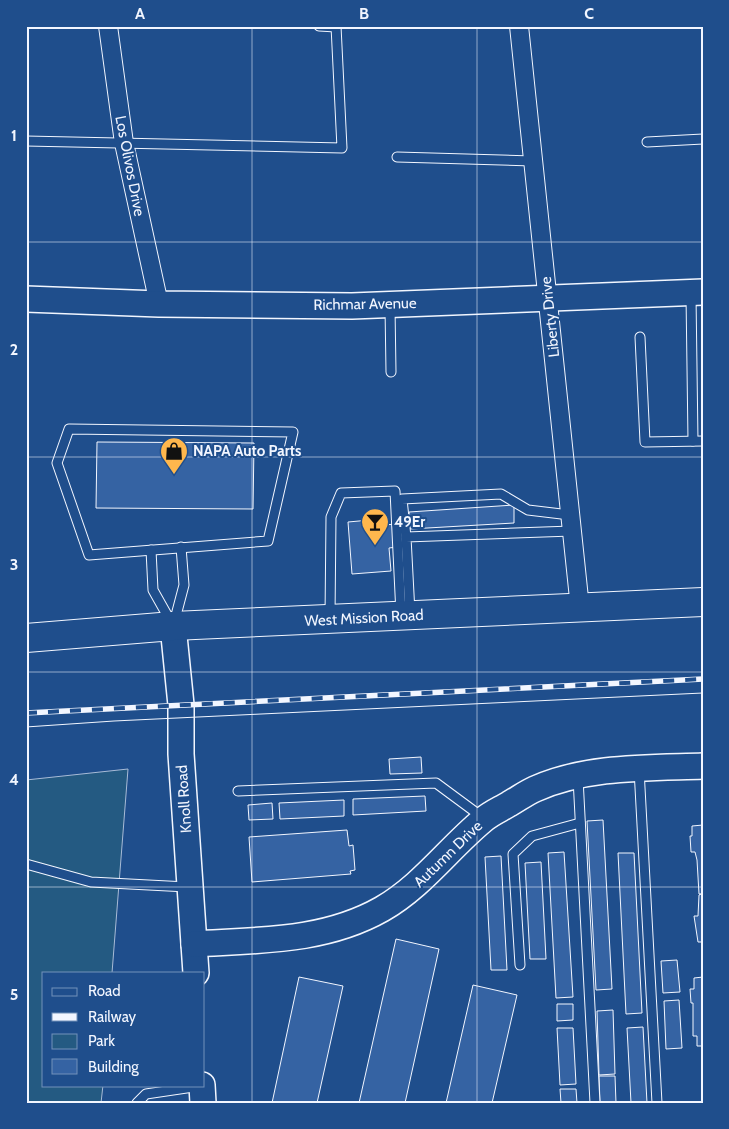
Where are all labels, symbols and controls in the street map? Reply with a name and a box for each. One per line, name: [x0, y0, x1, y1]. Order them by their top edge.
text: A: [135, 4, 145, 23]
text: B: [359, 4, 369, 23]
text: C: [584, 4, 594, 23]
street label: Los Olivos Drive: [111, 114, 149, 218]
text: 1: [11, 126, 17, 145]
street label: Liberty Drive: [537, 275, 563, 358]
street label: Richmar Avenue: [313, 294, 417, 314]
text: 2: [10, 340, 18, 359]
shop icon: NAPA Auto Parts: [159, 436, 189, 475]
place label: NAPA Auto Parts: [193, 442, 301, 460]
bar icon: 49Er: [360, 507, 390, 546]
place label: 49Er: [394, 513, 425, 531]
text: 3: [10, 555, 18, 574]
street label: West Mission Road: [304, 606, 424, 630]
street label: Knoll Road: [173, 764, 195, 834]
text: 4: [9, 770, 19, 789]
street label: Autumn Drive: [410, 817, 486, 891]
legend: [42, 972, 205, 1086]
text: Road: [88, 982, 121, 1000]
text: 5: [10, 985, 18, 1004]
text: Railway: [88, 1008, 137, 1026]
text: Park: [88, 1032, 115, 1050]
text: Building: [88, 1058, 139, 1076]

